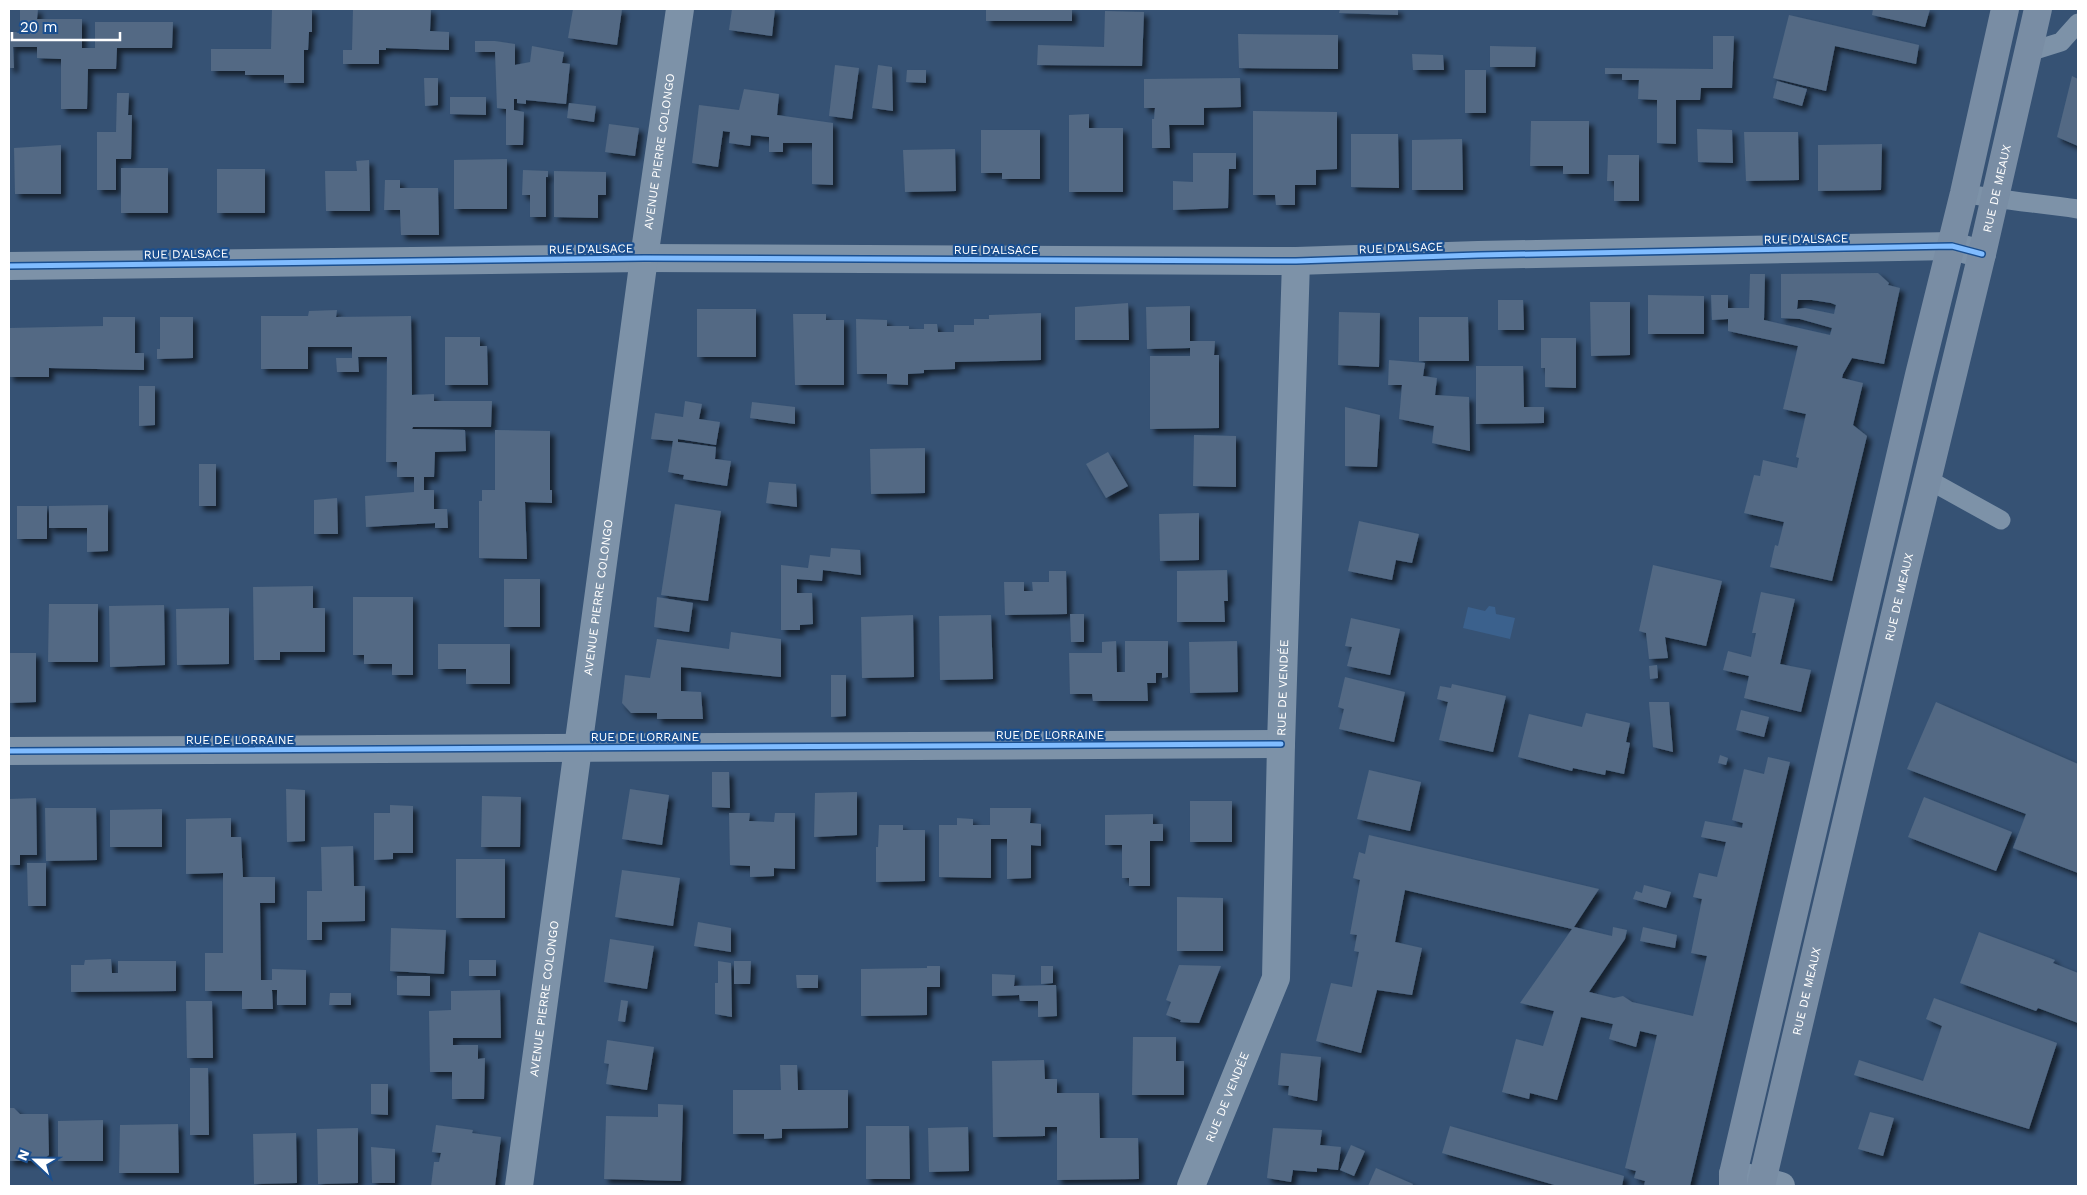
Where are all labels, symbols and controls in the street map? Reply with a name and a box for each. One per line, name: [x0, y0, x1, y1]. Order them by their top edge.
scale bar: [12, 10, 120, 42]
text: 20 m: [20, 18, 58, 36]
street label: AVENUE PIERRE COLONGO: [641, 72, 678, 230]
street label: RUE DE MEAUX: [1980, 143, 2014, 234]
street label: RUE D'ALSACE: [1764, 231, 1849, 247]
street label: RUE D'ALSACE: [1358, 240, 1444, 256]
street label: RUE D'ALSACE: [549, 241, 634, 257]
street label: RUE D'ALSACE: [954, 243, 1039, 257]
street label: RUE D'ALSACE: [144, 246, 229, 262]
street label: AVENUE PIERRE COLONGO: [581, 518, 616, 676]
street label: RUE DE MEAUX: [1882, 552, 1916, 642]
street label: RUE DE VENDÉE: [1274, 639, 1291, 736]
street label: RUE DE LORRAINE: [996, 728, 1105, 742]
street label: RUE DE LORRAINE: [591, 730, 700, 744]
street label: RUE DE LORRAINE: [186, 733, 295, 747]
street label: AVENUE PIERRE COLONGO: [527, 920, 562, 1078]
street label: RUE DE MEAUX: [1790, 946, 1824, 1037]
street label: RUE DE VENDÉE: [1203, 1050, 1252, 1144]
north arrow: [10, 1135, 60, 1185]
text: N: [14, 1147, 32, 1163]

